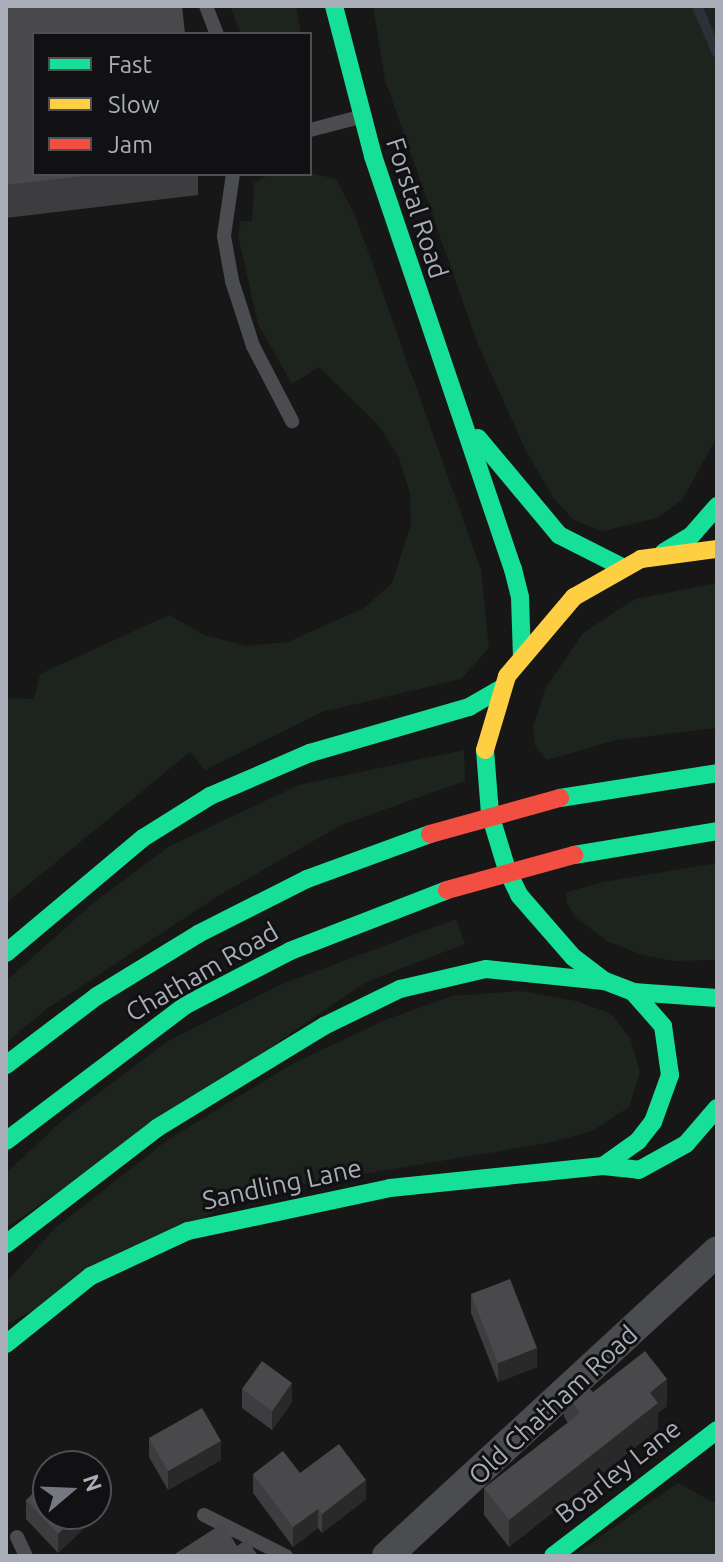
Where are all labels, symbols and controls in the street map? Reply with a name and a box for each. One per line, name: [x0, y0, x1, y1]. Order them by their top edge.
legend: [32, 32, 312, 176]
text: Fast: [108, 51, 152, 78]
text: Slow: [108, 91, 160, 118]
text: Jam: [108, 131, 153, 158]
street label: Forstal Road: [380, 134, 454, 282]
street label: Chatham Road: [120, 916, 284, 1028]
street label: Sandling Lane: [200, 1152, 364, 1216]
street label: Old Chatham Road: [462, 1319, 644, 1491]
street label: Boarley Lane: [549, 1412, 687, 1530]
north arrow: [32, 1450, 112, 1530]
text: N: [79, 1471, 108, 1495]

